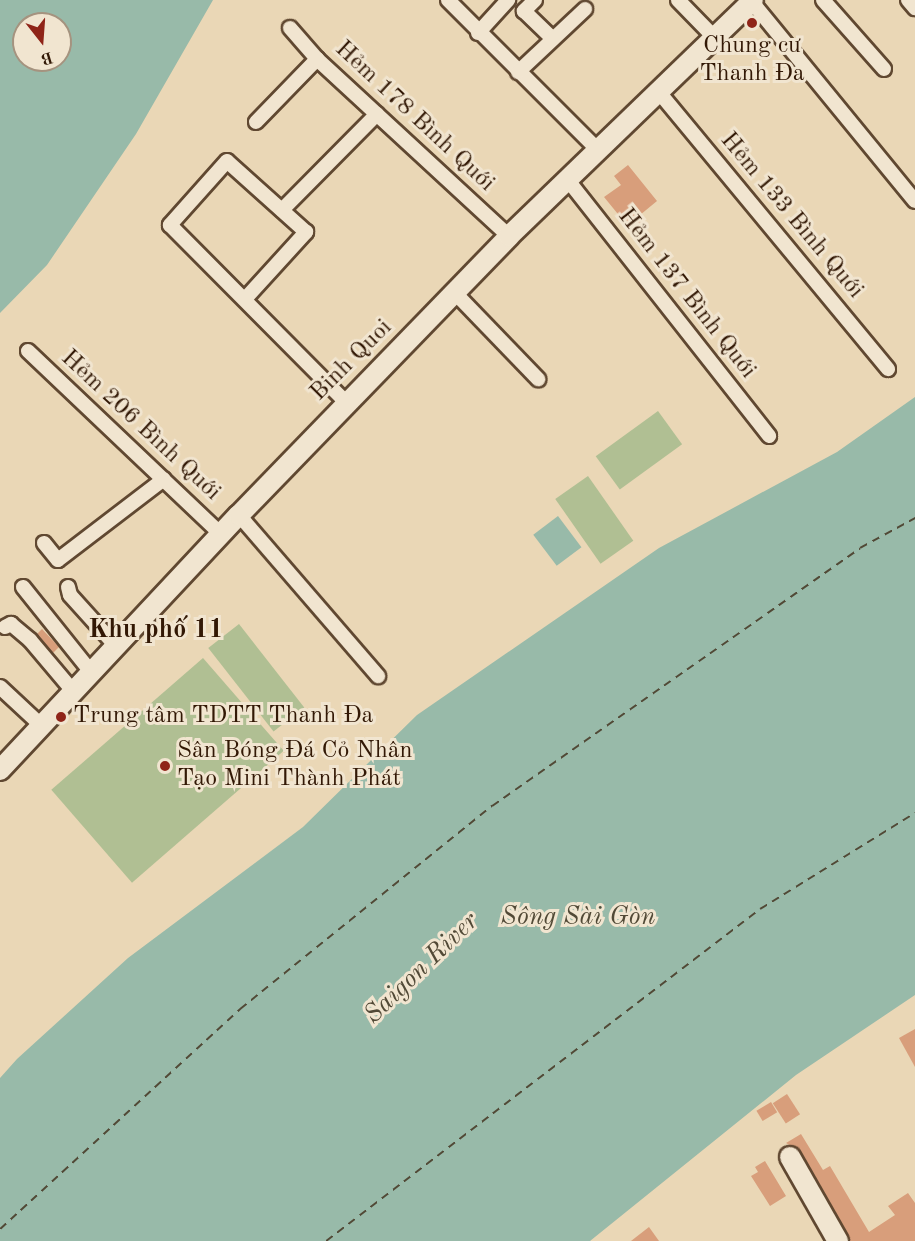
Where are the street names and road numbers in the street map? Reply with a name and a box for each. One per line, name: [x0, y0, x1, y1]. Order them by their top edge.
street label: Hẻm 178 Bình Quới: [328, 36, 500, 198]
street label: Hẻm 133 Bình Quới: [713, 127, 869, 305]
street label: Hẻm 137 Bình Quới: [611, 203, 761, 385]
street label: Binh Quoi: [305, 314, 399, 408]
street label: Hẻm 206 Bình Quới: [54, 345, 226, 507]

